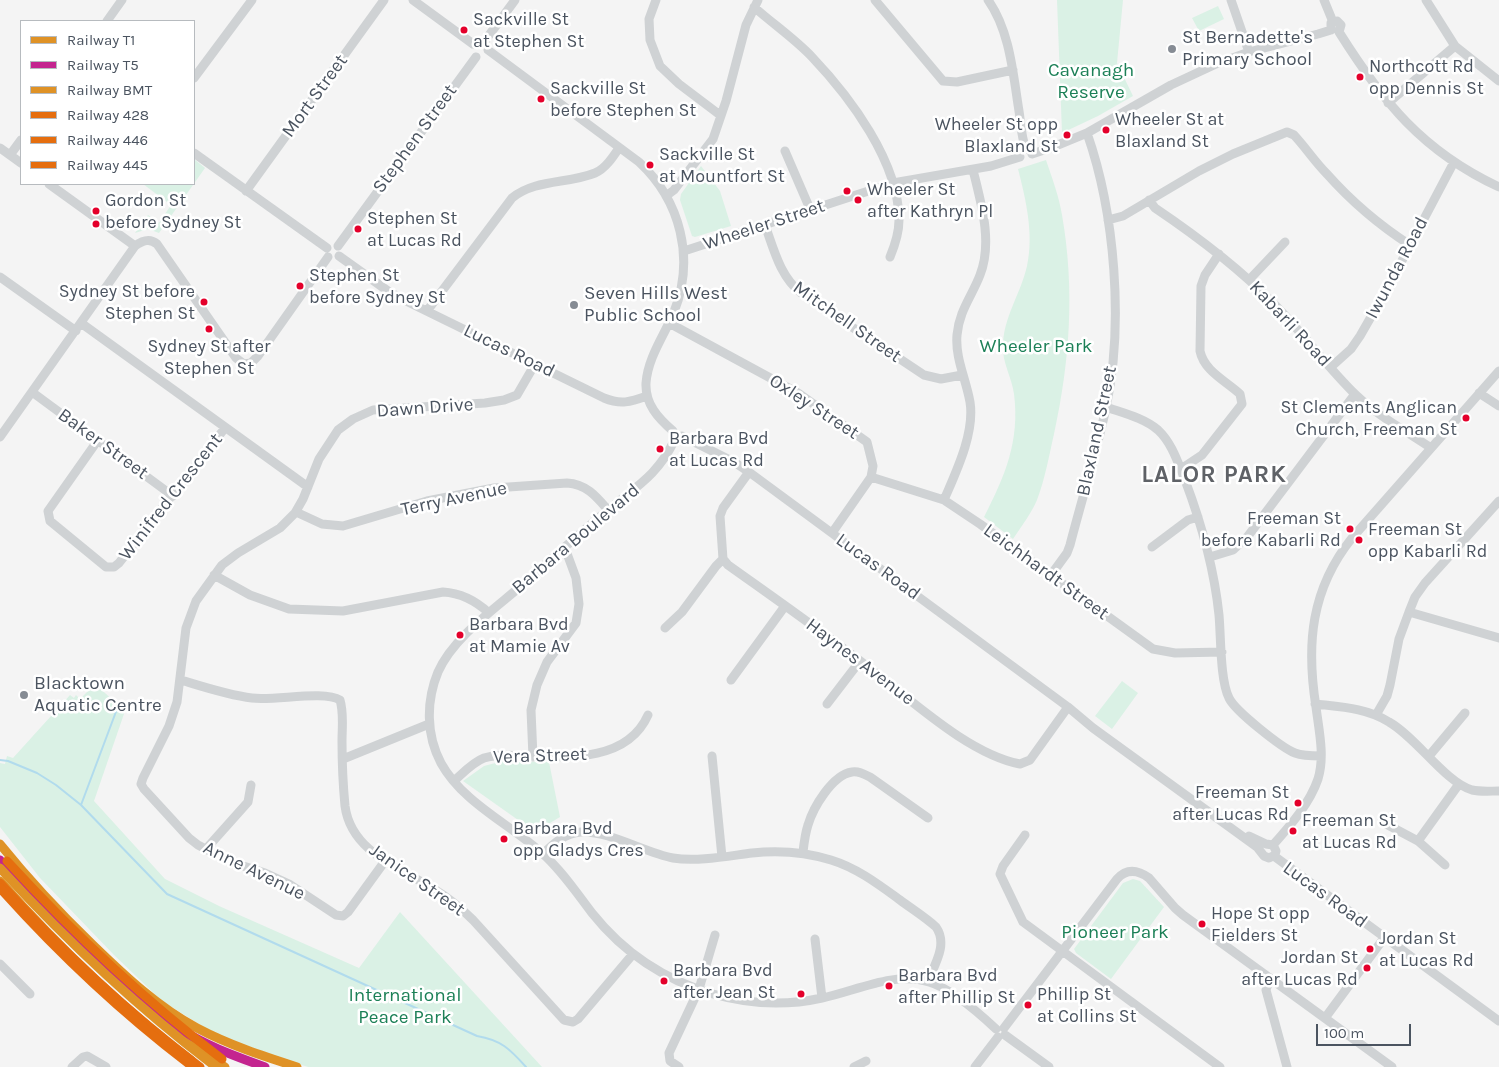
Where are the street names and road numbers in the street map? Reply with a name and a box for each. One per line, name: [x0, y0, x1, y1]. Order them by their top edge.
street label: Mort Street: [277, 50, 353, 142]
street label: Stephen Street: [368, 80, 462, 198]
street label: Wheeler Street: [700, 195, 828, 255]
street label: Iwunda Road: [1361, 213, 1433, 323]
street label: Mitchell Street: [788, 276, 906, 368]
street label: Kabarli Road: [1244, 276, 1336, 372]
street label: Lucas Road: [460, 319, 558, 383]
street label: Blaxland Street: [1072, 364, 1122, 498]
street label: Oxley Street: [765, 370, 863, 444]
street label: Dawn Drive: [376, 393, 474, 423]
street label: Baker Street: [53, 404, 153, 484]
street label: Winifred Crescent: [114, 429, 228, 565]
street label: Terry Avenue: [399, 477, 509, 521]
street label: Barbara Boulevard: [508, 479, 644, 599]
street label: Leichhardt Street: [979, 519, 1113, 625]
street label: Lucas Road: [831, 529, 925, 605]
street label: Haynes Avenue: [801, 614, 919, 710]
street label: Vera Street: [493, 743, 587, 769]
street label: Anne Avenue: [199, 837, 309, 905]
street label: Janice Street: [365, 839, 469, 921]
street label: Lucas Road: [1278, 857, 1372, 933]

